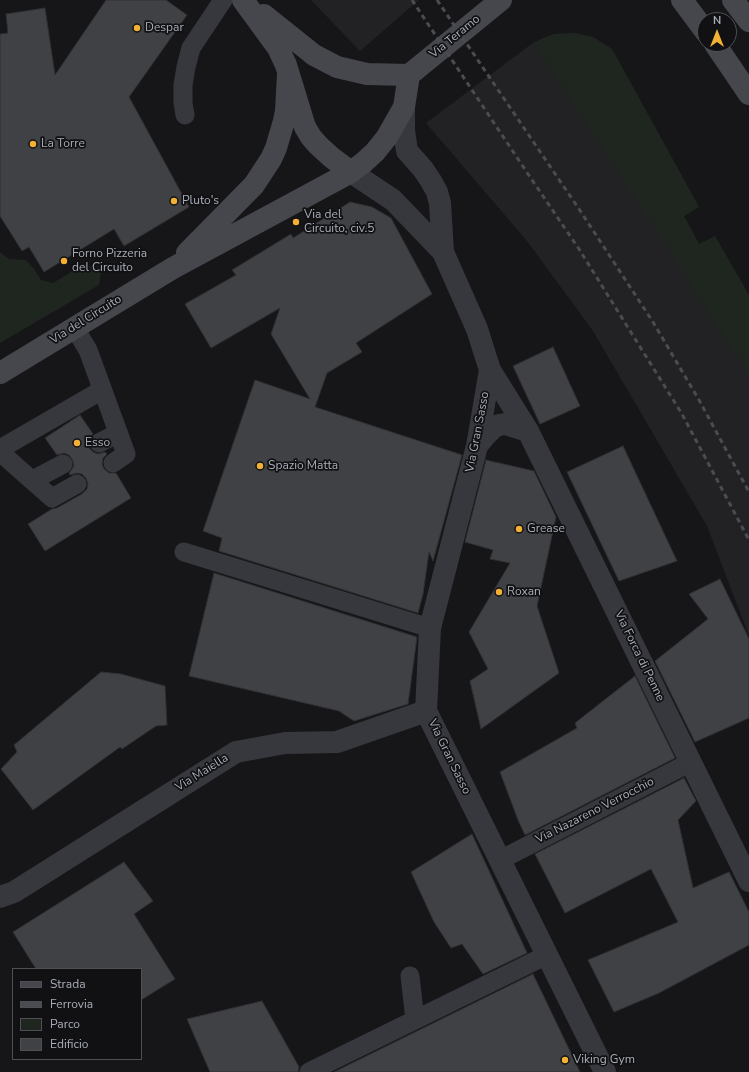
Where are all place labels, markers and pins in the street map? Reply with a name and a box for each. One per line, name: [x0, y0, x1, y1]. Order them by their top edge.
place label: Despar: [145, 21, 184, 35]
marker: Despar: [132, 23, 142, 33]
place label: La Torre: [41, 137, 85, 151]
marker: La Torre: [28, 139, 38, 149]
place label: Pluto's: [182, 194, 219, 208]
marker: Pluto's: [169, 196, 179, 206]
place label: Via del Circuito, civ.5: [304, 208, 374, 236]
marker: Via del Circuito, civ.5: [291, 217, 301, 227]
place label: Forno Pizzeria del Circuito: [72, 247, 147, 275]
marker: Forno Pizzeria del Circuito: [59, 256, 69, 266]
place label: Esso: [85, 436, 110, 450]
marker: Esso: [72, 438, 82, 448]
place label: Spazio Matta: [268, 459, 338, 473]
marker: Spazio Matta: [255, 461, 265, 471]
place label: Grease: [527, 522, 565, 536]
marker: Grease: [514, 524, 524, 534]
place label: Roxan: [507, 585, 541, 599]
marker: Roxan: [494, 587, 504, 597]
place label: Viking Gym: [573, 1053, 635, 1067]
marker: Viking Gym: [560, 1055, 570, 1065]

